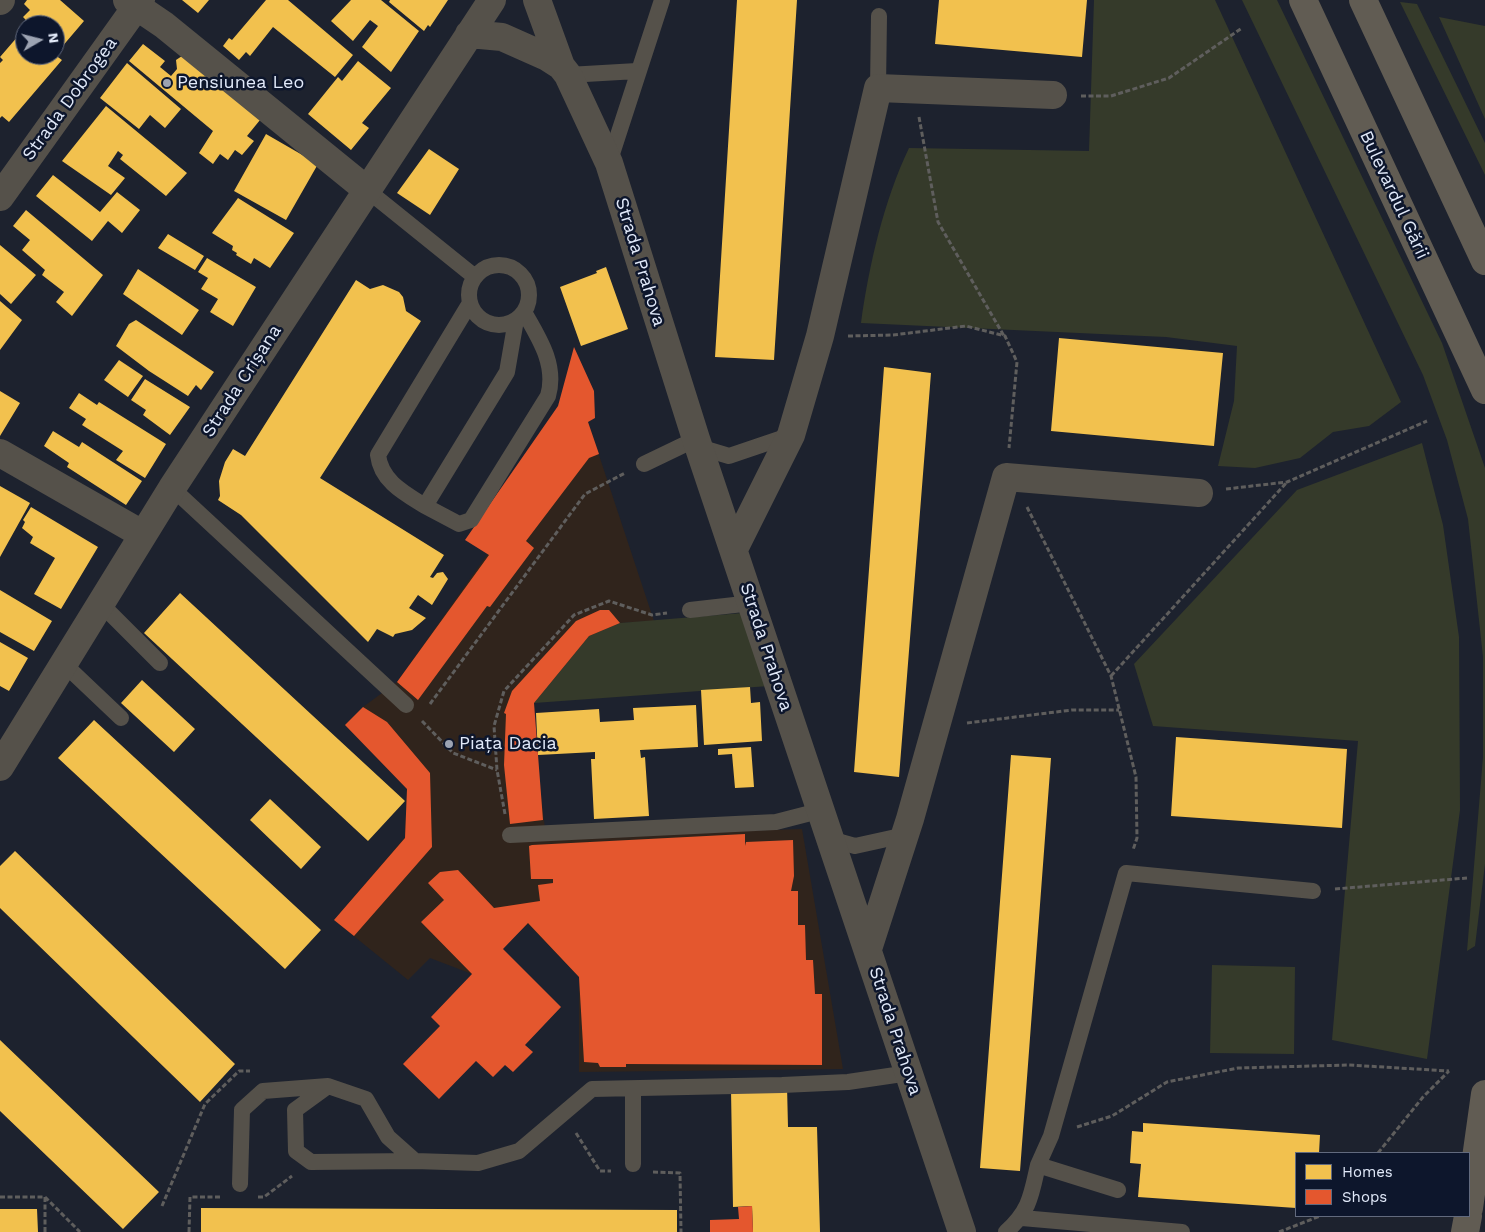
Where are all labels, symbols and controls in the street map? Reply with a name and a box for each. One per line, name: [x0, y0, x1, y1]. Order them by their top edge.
north arrow: [15, 15, 65, 65]
text: N: [45, 32, 63, 44]
street label: Strada Dobrogea: [18, 33, 122, 165]
place label: Pensiunea Leo: [177, 72, 304, 94]
marker: Pensiunea Leo: [161, 77, 173, 89]
street label: Bulevardul Gării: [1355, 127, 1433, 263]
street label: Strada Prahova: [610, 195, 670, 329]
street label: Strada Crișana: [198, 321, 286, 441]
street label: Strada Prahova: [735, 580, 797, 714]
place label: Piața Dacia: [459, 733, 557, 755]
marker: Piața Dacia: [443, 738, 455, 750]
street label: Strada Prahova: [864, 964, 926, 1098]
legend: [1295, 1152, 1470, 1217]
text: Homes: [1342, 1163, 1393, 1181]
text: Shops: [1342, 1188, 1387, 1206]

